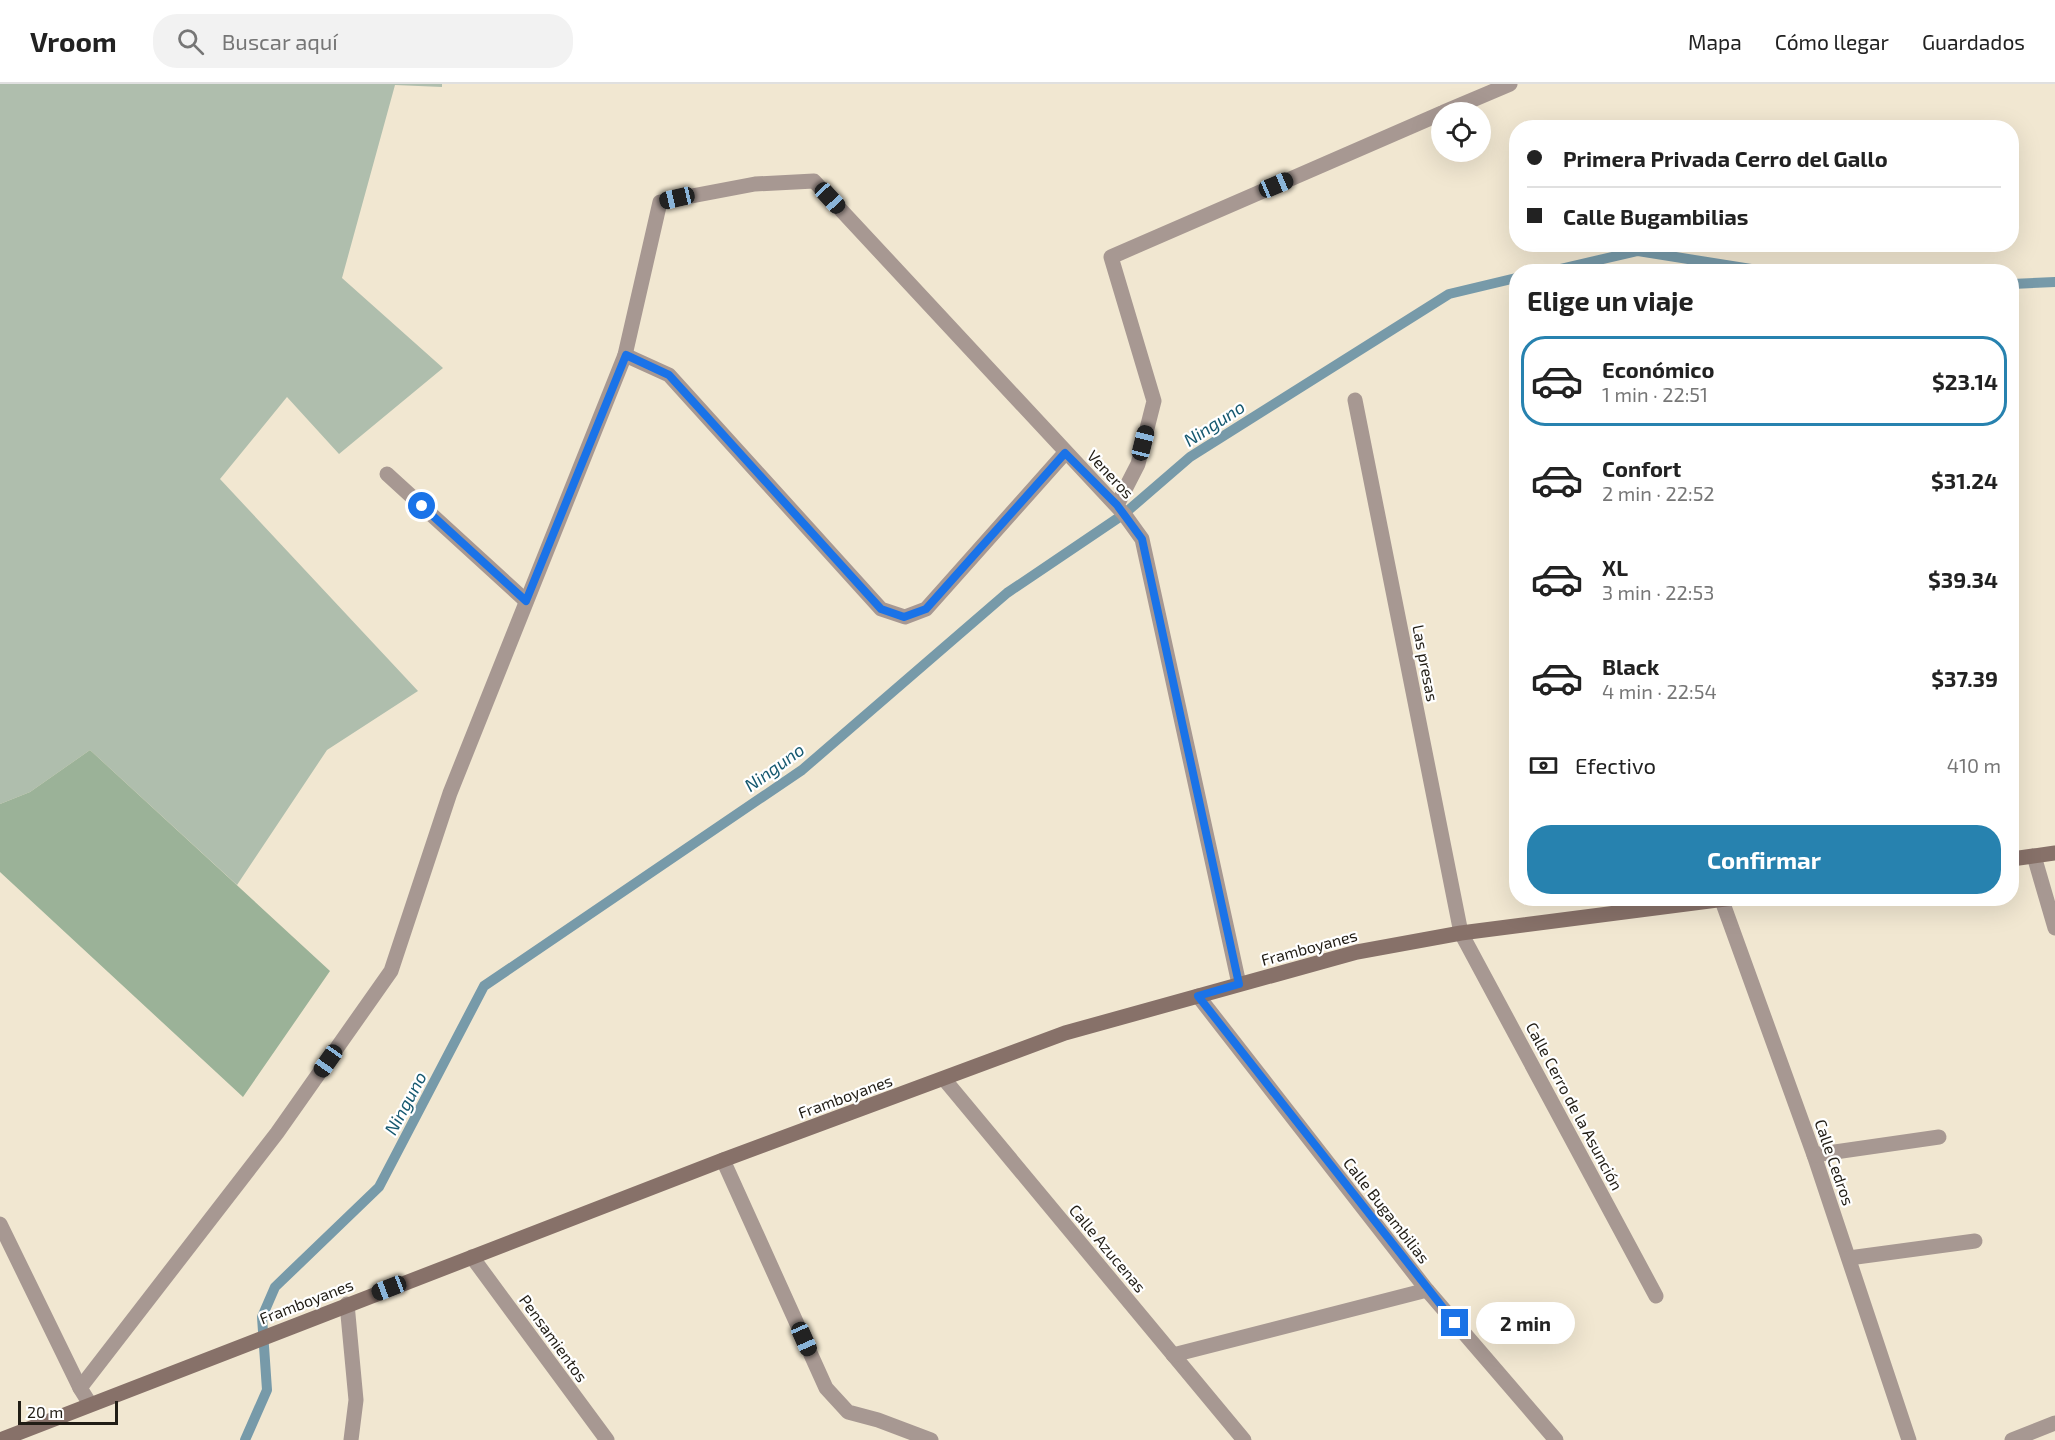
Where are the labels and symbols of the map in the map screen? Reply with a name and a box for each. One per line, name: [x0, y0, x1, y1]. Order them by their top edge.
car: [1256, 170, 1296, 200]
car: [811, 179, 849, 217]
car: [657, 185, 697, 211]
water label: Ninguno: [1179, 395, 1249, 451]
car: [1130, 423, 1156, 463]
street label: Veneros: [1084, 446, 1138, 502]
route start: [408, 492, 435, 519]
street label: Las presas: [1409, 623, 1443, 703]
water label: Ninguno: [740, 738, 808, 796]
street label: Framboyanes: [1259, 925, 1359, 969]
street label: Calle Cerro de la Asunción: [1523, 1019, 1627, 1193]
car: [310, 1041, 346, 1081]
water label: Ninguno: [379, 1068, 431, 1138]
street label: Framboyanes: [795, 1070, 895, 1122]
street label: Calle Cedros: [1811, 1116, 1859, 1208]
street label: Calle Bugambilias: [1340, 1153, 1434, 1267]
street label: Calle Azucenas: [1066, 1200, 1150, 1296]
car: [369, 1273, 409, 1303]
street label: Framboyanes: [256, 1274, 356, 1328]
street label: Pensamientos: [516, 1291, 592, 1385]
callout: 2 min: [1476, 1302, 1575, 1344]
route end: [1441, 1309, 1468, 1336]
car: [788, 1319, 820, 1359]
scale bar: [18, 1398, 118, 1426]

